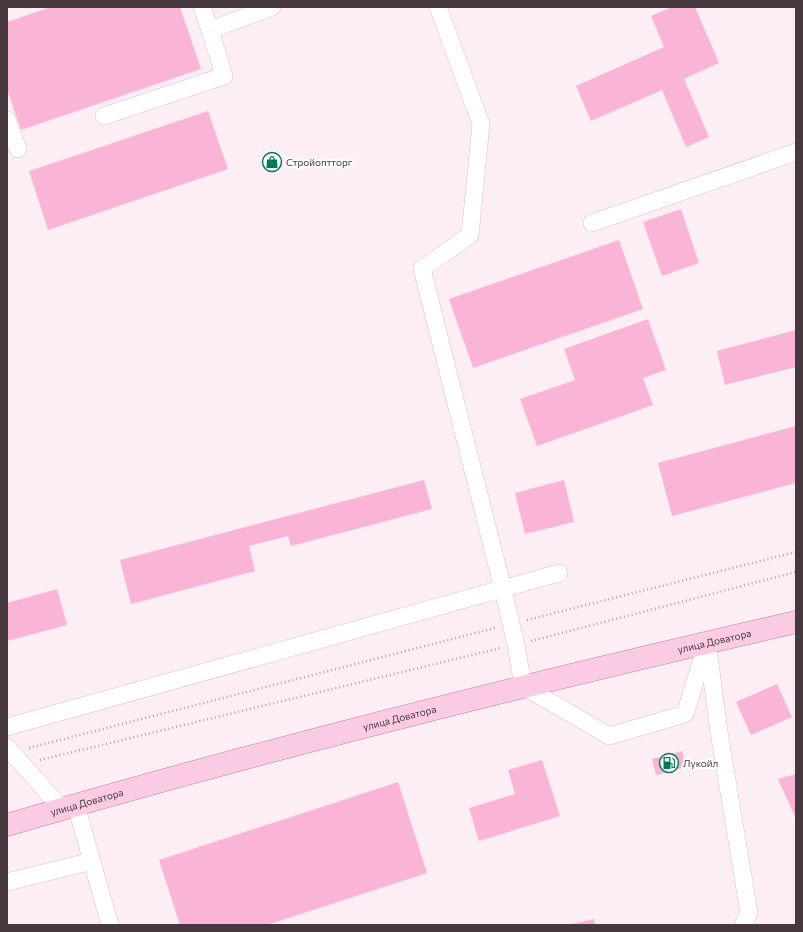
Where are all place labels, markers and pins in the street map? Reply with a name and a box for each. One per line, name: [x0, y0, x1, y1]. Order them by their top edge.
shop icon: Стройоптторг: [261, 151, 283, 173]
place label: Стройоптторг: [286, 156, 353, 168]
fuel station icon: Лукойл: [658, 752, 680, 774]
place label: Лукойл: [683, 757, 718, 769]

